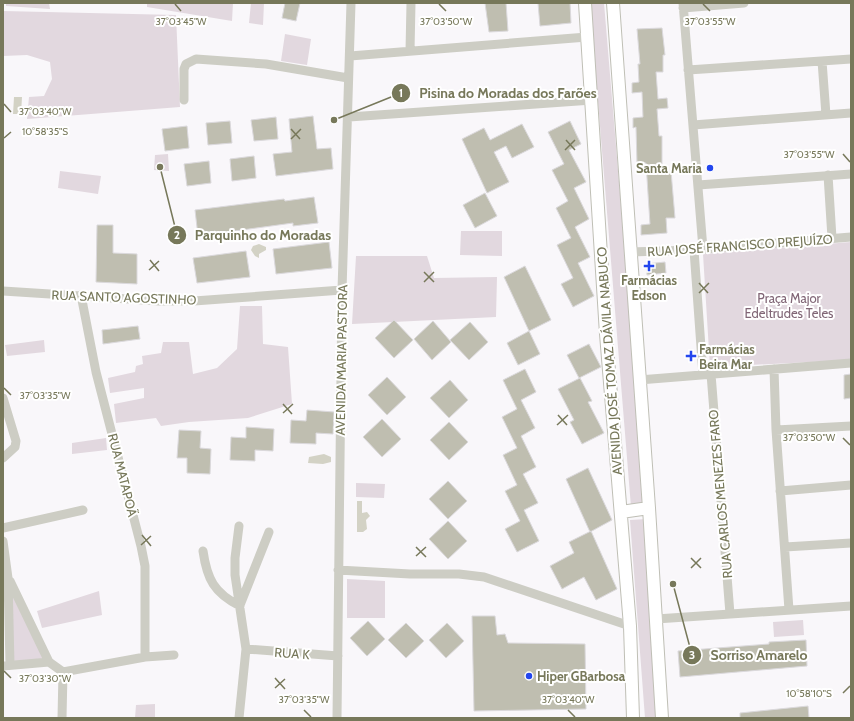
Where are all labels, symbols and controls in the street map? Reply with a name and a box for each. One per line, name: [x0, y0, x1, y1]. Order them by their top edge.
text: 37°03'45"W: [155, 15, 207, 28]
text: 37°03'50"W: [420, 15, 473, 28]
text: 37°03'55"W: [685, 15, 736, 28]
callout: Pisina do Moradas dos Farões: [391, 80, 604, 106]
text: Pisina do Moradas dos Farões: [419, 84, 597, 102]
text: 1: [399, 85, 403, 100]
text: 37°03'40"W: [19, 105, 72, 118]
text: 10°58'35"S: [22, 125, 68, 138]
text: 37°03'55"W: [784, 148, 835, 161]
place label: Santa Maria: [636, 160, 703, 176]
marker: Santa Maria: [705, 163, 715, 173]
callout: Parquinho do Moradas: [167, 222, 339, 248]
text: Parquinho do Moradas: [195, 226, 331, 244]
text: 2: [174, 227, 180, 242]
street label: RUA JOSÉ FRANCISCO PREJUÍZO: [647, 230, 833, 259]
street label: AVENIDA JOSÉ TOMAZ DÁVILA NABUCO: [592, 246, 625, 476]
marker: Farmácias Edson: [644, 261, 654, 271]
place label: Farmácias Edson: [621, 272, 677, 303]
street label: AVENIDA MARIA PASTORA: [332, 284, 350, 436]
street label: RUA SANTO AGOSTINHO: [51, 286, 197, 308]
park label: Praça Major Edeltrudes Teles: [745, 290, 834, 321]
place label: Farmácias Beira Mar: [699, 341, 755, 372]
marker: Farmácias Beira Mar: [686, 351, 696, 361]
text: 37°03'35"W: [20, 389, 71, 402]
street label: RUA CARLOS MENEZES FARO: [705, 409, 735, 579]
text: 37°03'50"W: [783, 431, 836, 444]
street label: RUA MATAPOÃ: [105, 432, 141, 518]
callout: Sorriso Amarelo: [682, 642, 815, 668]
street label: RUA K: [274, 644, 311, 662]
text: Sorriso Amarelo: [711, 646, 807, 664]
text: 3: [689, 647, 695, 662]
place label: Hiper GBarbosa: [537, 668, 626, 684]
marker: Hiper GBarbosa: [524, 671, 534, 681]
text: 37°03'30"W: [19, 672, 72, 685]
text: 10°58'10"S: [786, 687, 832, 700]
text: 37°03'35"W: [279, 693, 330, 706]
text: 37°03'40"W: [542, 693, 595, 706]

